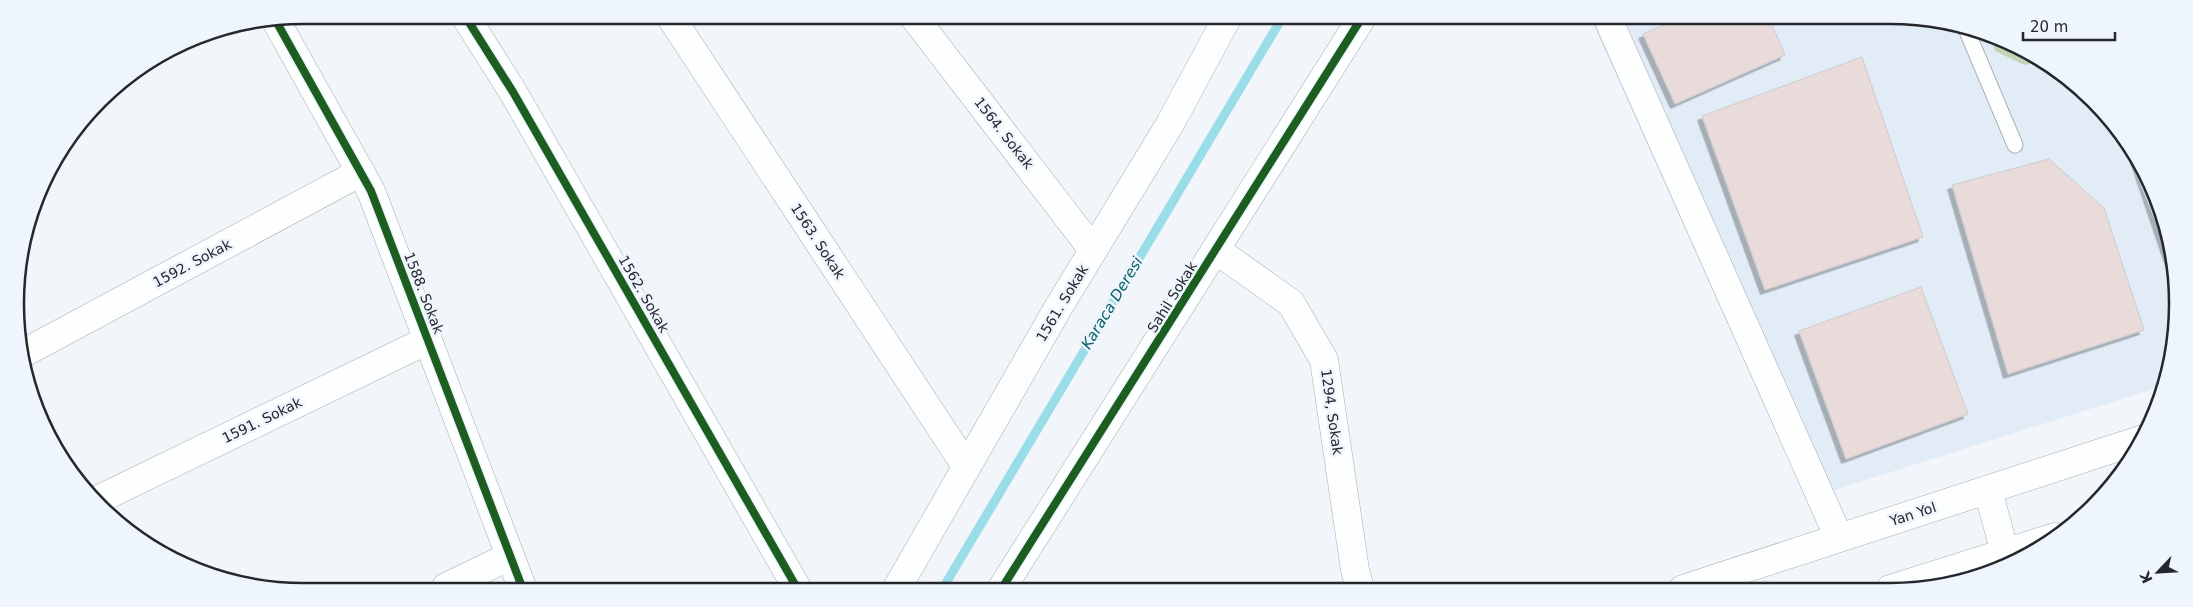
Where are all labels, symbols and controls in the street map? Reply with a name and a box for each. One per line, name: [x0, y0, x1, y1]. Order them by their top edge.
scale bar: [2023, 10, 2116, 42]
text: 20 m: [2030, 18, 2068, 36]
street label: 1564. Sokak: [971, 94, 1037, 173]
street label: 1563. Sokak: [788, 200, 849, 282]
street label: 1592. Sokak: [150, 235, 235, 290]
street label: 1588. Sokak: [401, 250, 447, 337]
street label: 1562. Sokak: [615, 253, 673, 336]
water label: Karaca Deresi: [1077, 253, 1147, 352]
street label: Sahil Sokak: [1144, 258, 1201, 335]
street label: 1561. Sokak: [1033, 261, 1092, 344]
street label: 1294, Sokak: [1318, 368, 1346, 457]
street label: 1591. Sokak: [220, 393, 305, 446]
street label: Yan Yol: [1887, 499, 1938, 529]
north arrow: [2133, 547, 2183, 597]
text: K: [2136, 568, 2156, 586]

